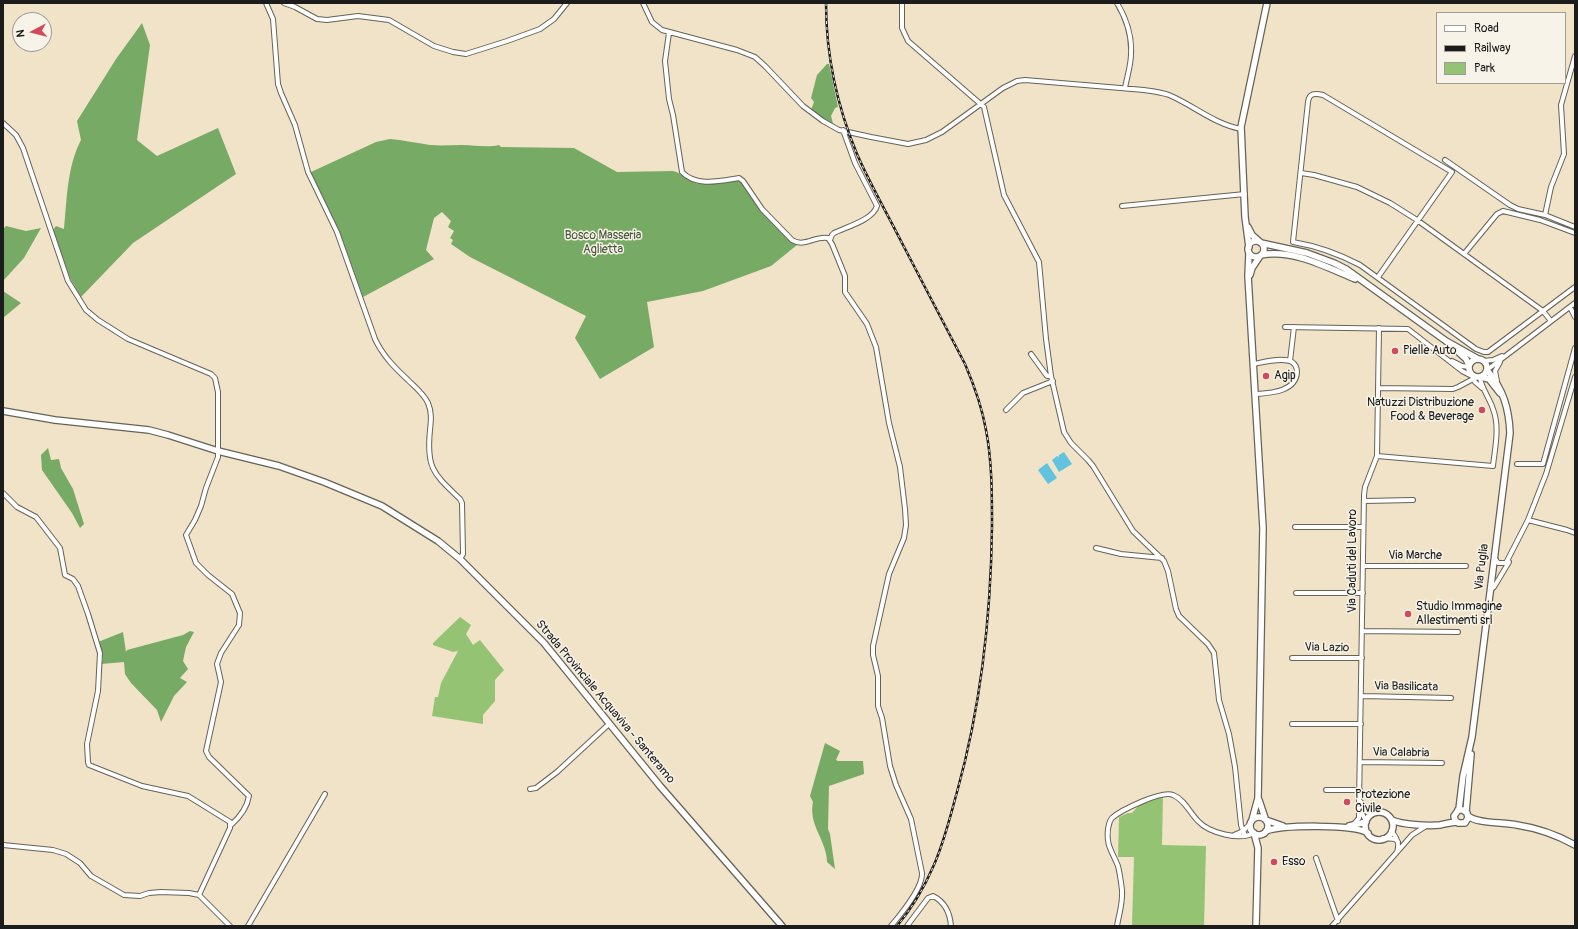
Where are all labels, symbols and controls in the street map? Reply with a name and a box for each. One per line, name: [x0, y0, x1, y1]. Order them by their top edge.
north arrow: [12, 12, 52, 52]
legend: [1436, 12, 1566, 84]
text: Road: [1474, 21, 1499, 36]
text: N: [14, 29, 27, 38]
text: Railway: [1474, 41, 1510, 56]
text: Park: [1474, 61, 1495, 76]
park label: Bosco Masseria Aglietta: [565, 229, 641, 257]
place label: Pielle Auto: [1403, 344, 1457, 358]
marker: Pielle Auto: [1390, 346, 1400, 356]
place label: Agip: [1274, 369, 1296, 383]
marker: Agip: [1261, 371, 1271, 381]
place label: Natuzzi Distribuzione Food & Beverage: [1367, 396, 1474, 424]
marker: Natuzzi Distribuzione Food & Beverage: [1477, 405, 1487, 415]
street label: Via Caduti del Lavoro: [1346, 509, 1360, 613]
street label: Via Puglia: [1472, 543, 1492, 591]
street label: Via Marche: [1388, 549, 1442, 563]
place label: Studio Immagine Allestimenti srl: [1416, 600, 1502, 628]
marker: Studio Immagine Allestimenti srl: [1403, 609, 1413, 619]
street label: Strada Provinciale Acquaviva - Santeramo: [532, 617, 678, 787]
street label: Via Lazio: [1305, 640, 1349, 656]
street label: Via Basilicata: [1374, 679, 1438, 695]
street label: Via Calabria: [1372, 745, 1430, 761]
place label: Protezione Civile: [1355, 788, 1410, 816]
marker: Protezione Civile: [1342, 797, 1352, 807]
place label: Esso: [1282, 855, 1305, 869]
marker: Esso: [1269, 857, 1279, 867]

